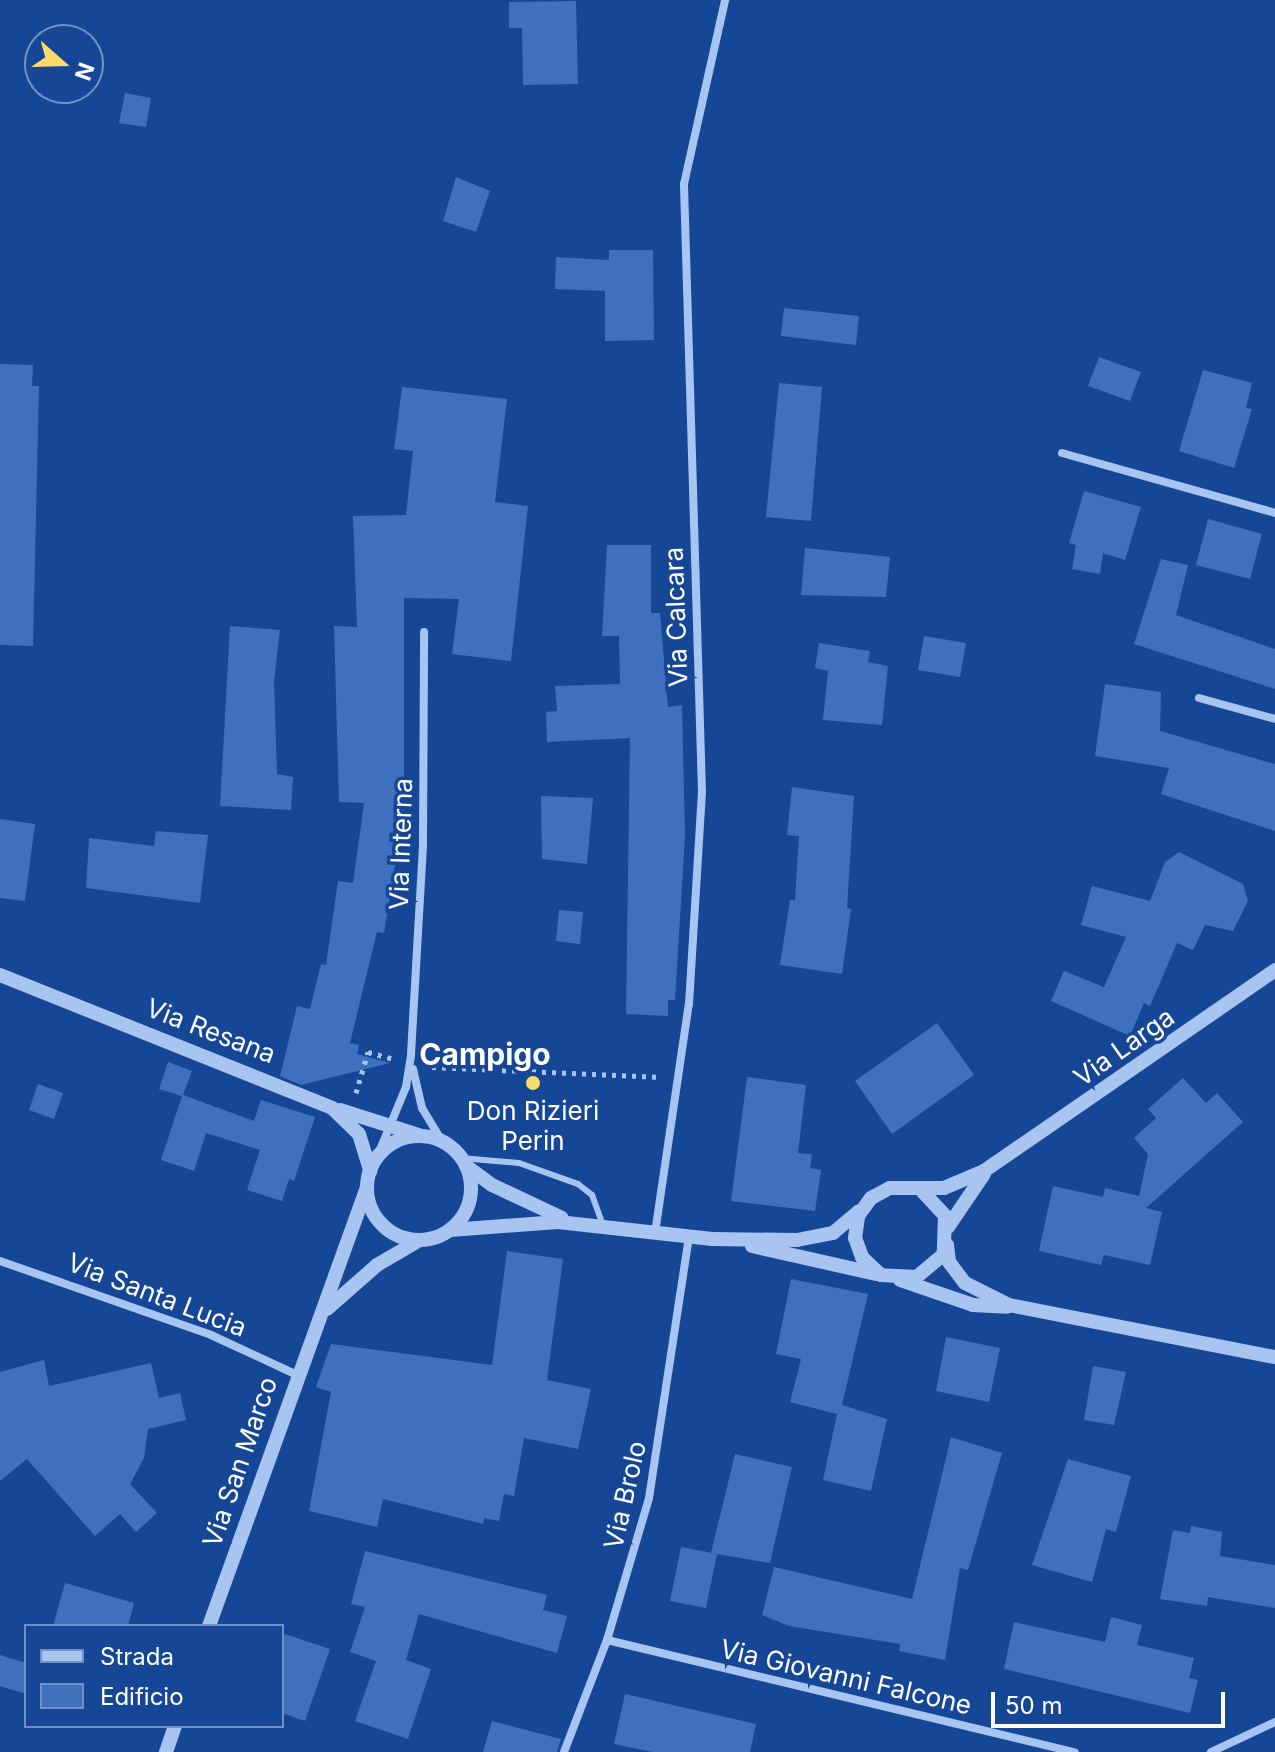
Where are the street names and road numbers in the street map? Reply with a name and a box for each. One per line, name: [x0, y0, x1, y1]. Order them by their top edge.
street label: Via Calcara: [658, 546, 694, 688]
street label: Via Interna: [383, 777, 419, 911]
street label: Via Resana: [142, 992, 280, 1070]
street label: Via Larga: [1068, 1001, 1180, 1093]
street label: Via Santa Lucia: [63, 1247, 251, 1343]
street label: Via San Marco: [196, 1373, 284, 1551]
street label: Via Brolo: [597, 1438, 653, 1552]
street label: Via Giovanni Falcone: [717, 1633, 975, 1721]

